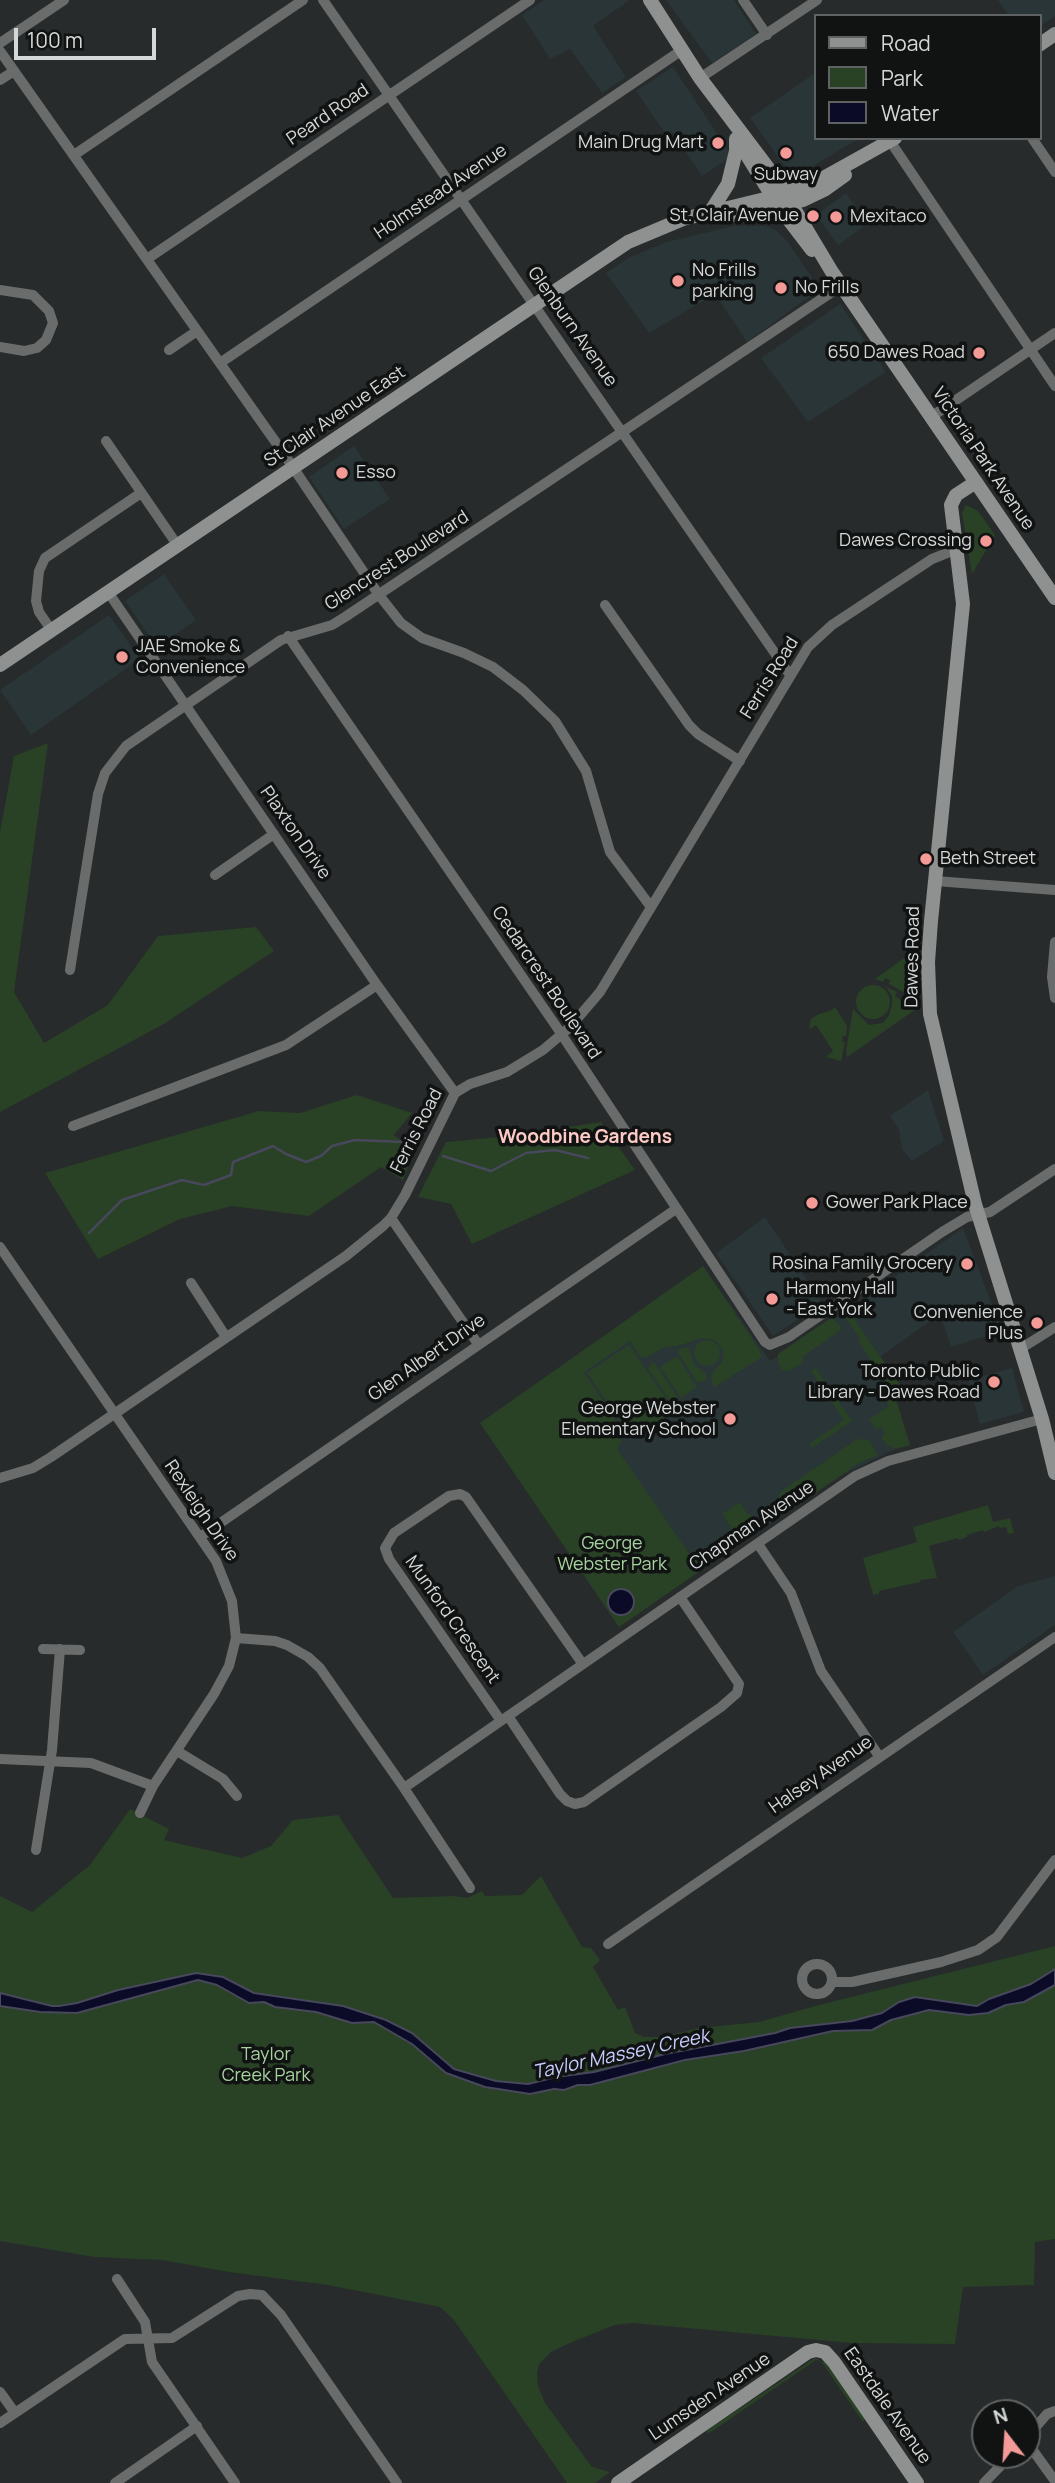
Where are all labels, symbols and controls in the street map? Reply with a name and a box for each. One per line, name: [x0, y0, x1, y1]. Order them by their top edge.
scale bar: [18, 14, 159, 58]
legend: [814, 14, 1041, 140]
text: 100 m: [27, 26, 83, 54]
text: Road: [881, 29, 931, 57]
text: Park: [881, 64, 923, 92]
street label: Peard Road: [283, 80, 373, 150]
text: Water: [881, 99, 939, 127]
place label: Main Drug Mart: [578, 132, 704, 154]
marker: Main Drug Mart: [710, 135, 726, 151]
street label: Holmstead Avenue: [371, 140, 511, 244]
marker: Subway: [778, 145, 794, 161]
place label: Subway: [754, 164, 818, 186]
place label: St. Clair Avenue: [670, 205, 799, 227]
place label: Mexitaco: [850, 206, 927, 228]
marker: St. Clair Avenue: [805, 208, 821, 224]
marker: Mexitaco: [828, 209, 844, 225]
place label: No Frills parking: [692, 260, 756, 302]
street label: Glenburn Avenue: [523, 263, 621, 391]
marker: No Frills parking: [670, 273, 686, 289]
place label: No Frills: [795, 277, 859, 299]
marker: No Frills: [773, 280, 789, 296]
place label: 650 Dawes Road: [827, 342, 965, 364]
marker: 650 Dawes Road: [971, 345, 987, 361]
street label: St Clair Avenue East: [260, 362, 410, 472]
street label: Victoria Park Avenue: [927, 384, 1039, 534]
place label: Esso: [356, 462, 396, 484]
marker: Esso: [334, 465, 350, 481]
street label: Glencrest Boulevard: [321, 506, 473, 616]
place label: Dawes Crossing: [839, 530, 972, 552]
marker: Dawes Crossing: [978, 533, 994, 549]
street label: Ferris Road: [736, 633, 804, 723]
place label: JAE Smoke & Convenience: [136, 636, 245, 678]
marker: JAE Smoke & Convenience: [114, 649, 130, 665]
street label: Plaxton Drive: [255, 782, 335, 884]
place label: Beth Street: [940, 848, 1036, 870]
marker: Beth Street: [918, 851, 934, 867]
street label: Cedarcrest Boulevard: [487, 902, 605, 1064]
street label: Dawes Road: [901, 906, 925, 1008]
street label: Ferris Road: [386, 1085, 448, 1177]
district label: Woodbine Gardens: [498, 1127, 672, 1149]
place label: Gower Park Place: [826, 1192, 968, 1214]
marker: Gower Park Place: [804, 1195, 820, 1211]
place label: Rosina Family Grocery: [772, 1253, 953, 1275]
marker: Rosina Family Grocery: [959, 1256, 975, 1272]
place label: Harmony Hall - East York: [786, 1278, 895, 1320]
marker: Harmony Hall - East York: [764, 1291, 780, 1307]
place label: Convenience Plus: [914, 1302, 1023, 1344]
street label: Glen Albert Drive: [364, 1310, 490, 1406]
marker: Convenience Plus: [1029, 1315, 1045, 1331]
place label: Toronto Public Library - Dawes Road: [808, 1361, 980, 1404]
marker: Toronto Public Library - Dawes Road: [986, 1374, 1002, 1390]
place label: George Webster Elementary School: [561, 1398, 716, 1440]
marker: George Webster Elementary School: [722, 1411, 738, 1427]
street label: Rexleigh Drive: [159, 1456, 243, 1566]
street label: Chapman Avenue: [686, 1476, 818, 1576]
park label: George Webster Park: [557, 1533, 667, 1576]
street label: Munford Crescent: [400, 1552, 504, 1688]
street label: Halsey Avenue: [765, 1731, 877, 1819]
water label: Taylor Massey Creek: [531, 2025, 711, 2085]
park label: Taylor Creek Park: [222, 2044, 310, 2086]
street label: Eastdale Avenue: [839, 2344, 935, 2468]
street label: Lumsden Avenue: [645, 2349, 775, 2445]
north arrow: [971, 2399, 1041, 2469]
text: N: [990, 2401, 1011, 2430]

